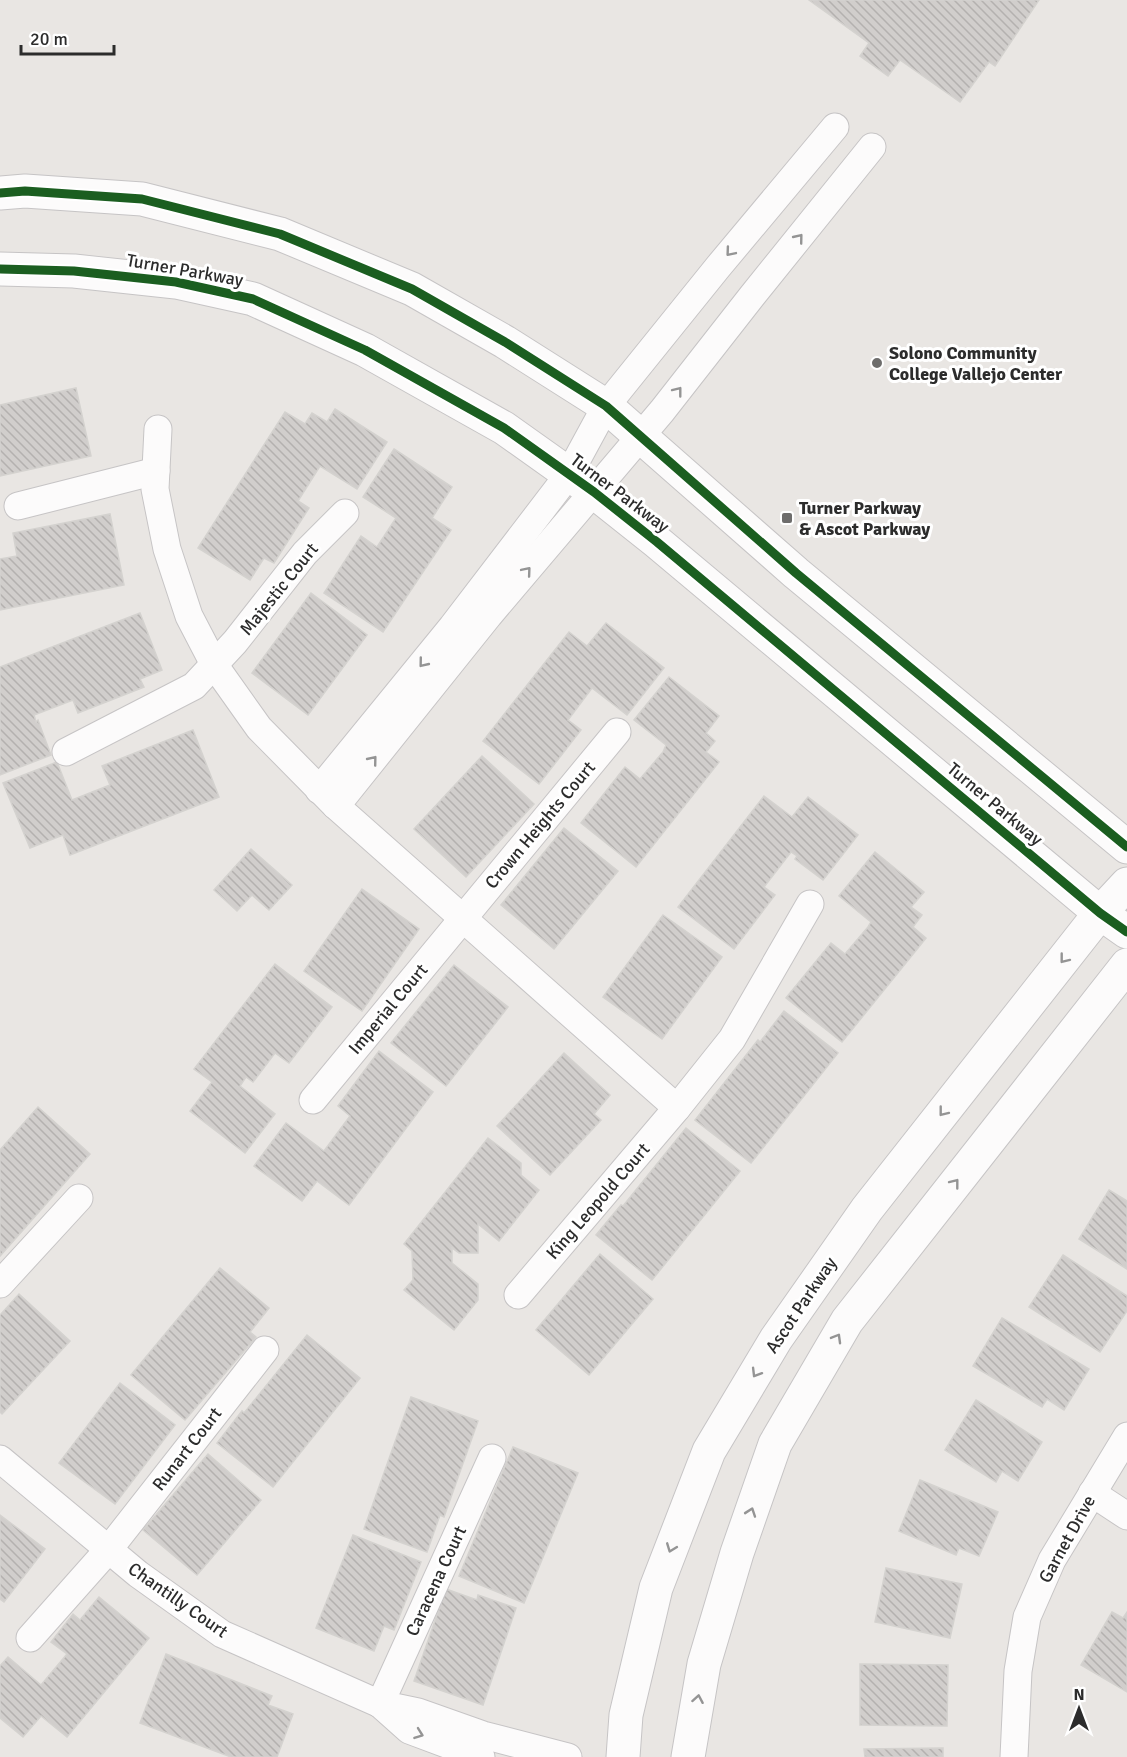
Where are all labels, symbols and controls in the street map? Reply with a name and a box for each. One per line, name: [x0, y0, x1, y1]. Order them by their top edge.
scale bar: [21, 18, 114, 56]
text: 20 m: [30, 28, 68, 50]
one-way arrow: [791, 234, 802, 245]
one-way arrow: [727, 245, 738, 256]
street label: Turner Parkway: [125, 249, 246, 291]
place label: Solono Community College Vallejo Center: [889, 342, 1063, 385]
marker: Solono Community College Vallejo Center: [870, 356, 884, 370]
one-way arrow: [671, 387, 682, 398]
street label: Turner Parkway: [566, 449, 674, 538]
place label: Turner Parkway & Ascot Parkway: [799, 497, 930, 540]
marker: Turner Parkway & Ascot Parkway: [780, 511, 794, 525]
street label: Majestic Court: [235, 538, 323, 640]
one-way arrow: [520, 567, 531, 578]
one-way arrow: [419, 656, 430, 667]
one-way arrow: [365, 756, 376, 767]
street label: Crown Heights Court: [480, 757, 600, 893]
street label: Turner Parkway: [943, 758, 1048, 851]
one-way arrow: [1060, 953, 1071, 964]
street label: Imperial Court: [344, 959, 432, 1059]
one-way arrow: [940, 1106, 951, 1117]
street label: King Leopold Court: [541, 1138, 655, 1264]
one-way arrow: [947, 1179, 958, 1190]
street label: Ascot Parkway: [761, 1252, 842, 1357]
one-way arrow: [830, 1334, 842, 1344]
one-way arrow: [752, 1367, 764, 1377]
street label: Runart Court: [148, 1403, 226, 1495]
street label: Garnet Drive: [1034, 1491, 1100, 1587]
one-way arrow: [744, 1507, 757, 1518]
street label: Caracena Court: [401, 1522, 471, 1640]
one-way arrow: [666, 1542, 679, 1553]
street label: Chantilly Court: [124, 1558, 232, 1642]
north arrow: [1049, 1679, 1109, 1739]
text: N: [1073, 1685, 1085, 1705]
one-way arrow: [691, 1695, 703, 1704]
one-way arrow: [413, 1727, 424, 1739]

